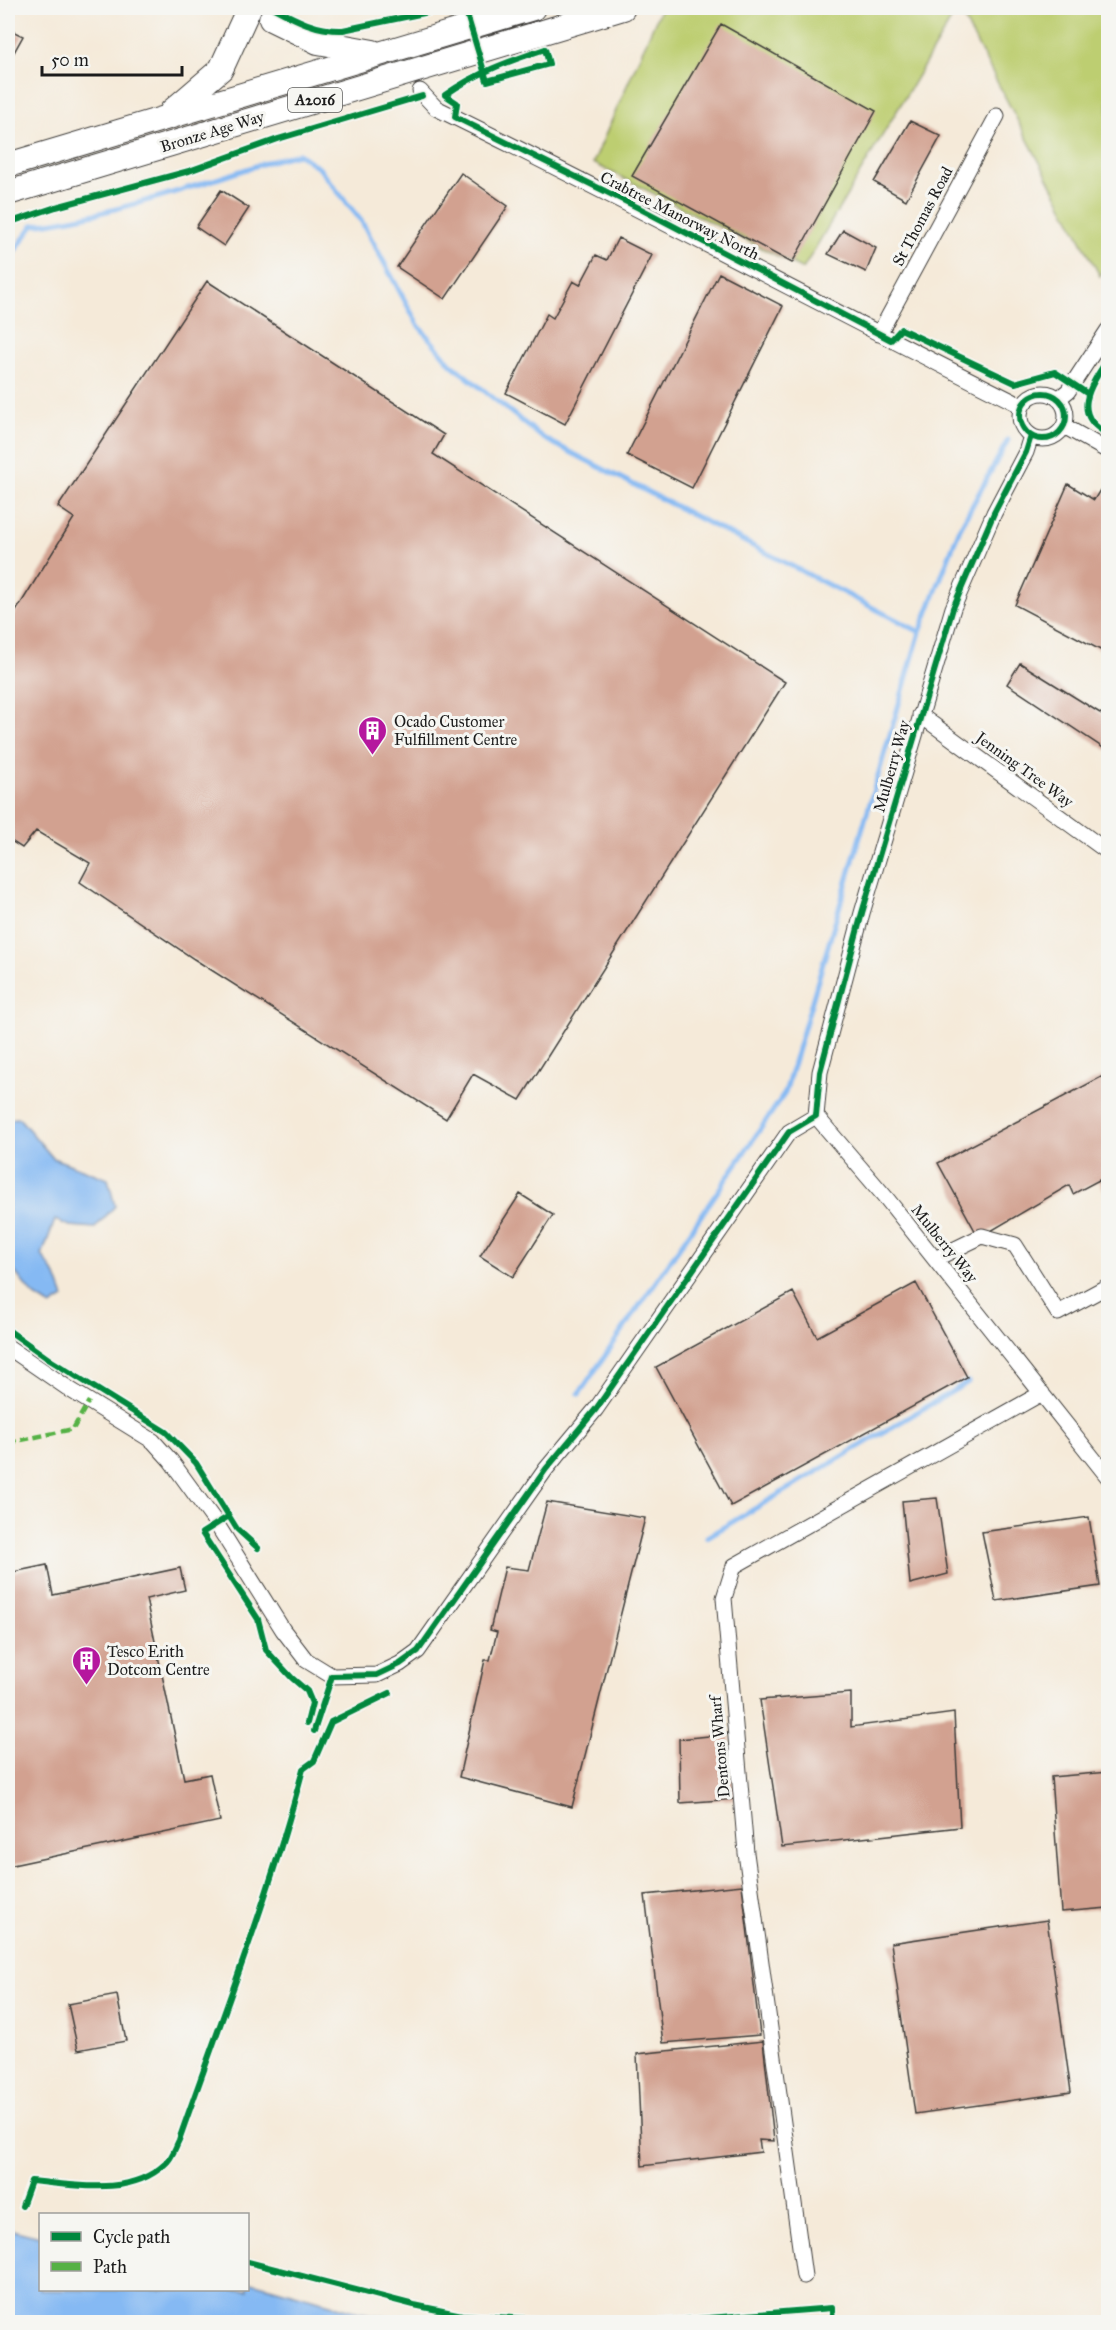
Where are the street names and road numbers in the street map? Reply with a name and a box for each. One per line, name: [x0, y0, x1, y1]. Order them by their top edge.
road number: A2016: [288, 88, 342, 112]
street label: Bronze Age Way: [158, 107, 267, 157]
street label: St Thomas Road: [888, 163, 957, 269]
street label: Crabtree Manorway North: [597, 167, 762, 264]
street label: Mulberry Way: [869, 717, 914, 814]
street label: Jenning Tree Way: [970, 727, 1078, 812]
street label: Mulberry Way: [907, 1200, 982, 1287]
street label: Dentons Wharf: [705, 1693, 733, 1799]

